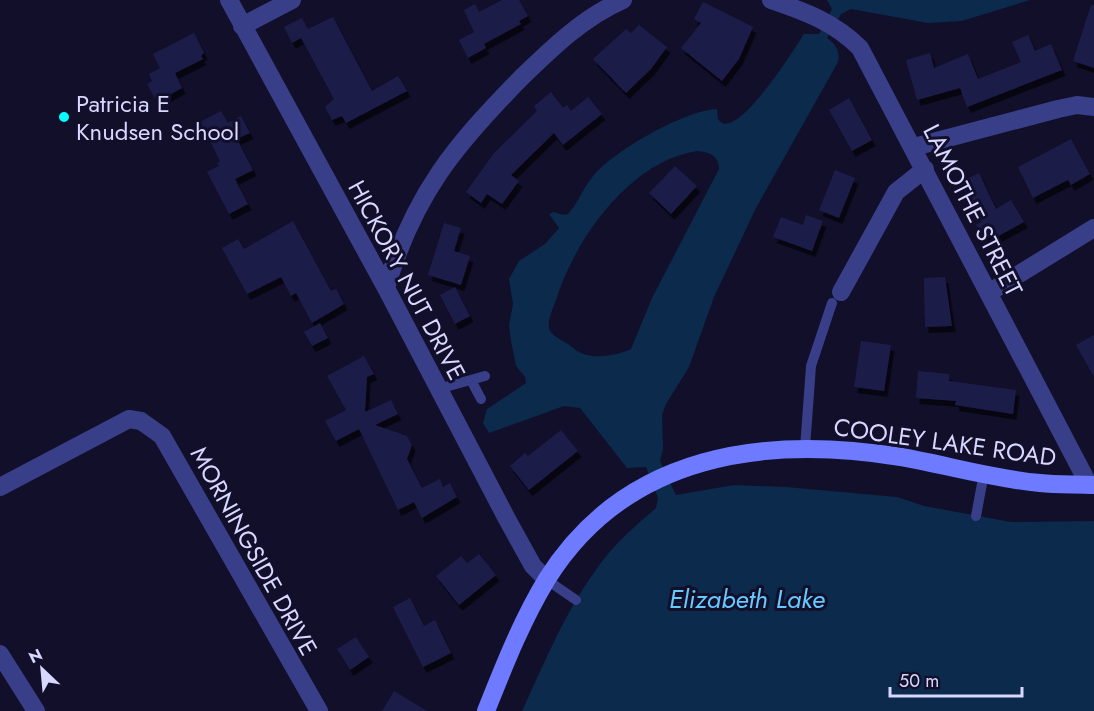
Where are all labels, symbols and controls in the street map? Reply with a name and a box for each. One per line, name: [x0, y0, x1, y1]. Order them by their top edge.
place label: Patricia E Knudsen School: [76, 86, 239, 149]
marker: Patricia E Knudsen School: [57, 110, 71, 124]
street label: LAMOTHE STREET: [914, 118, 1032, 302]
street label: HICKORY NUT DRIVE: [340, 174, 474, 386]
street label: COOLEY LAKE ROAD: [832, 409, 1058, 475]
street label: MORNINGSIDE DRIVE: [182, 440, 326, 662]
water label: Elizabeth Lake: [669, 580, 825, 618]
north arrow: [12, 639, 72, 699]
text: N: [25, 643, 46, 669]
scale bar: [890, 660, 1022, 698]
text: 50 m: [899, 668, 939, 694]

